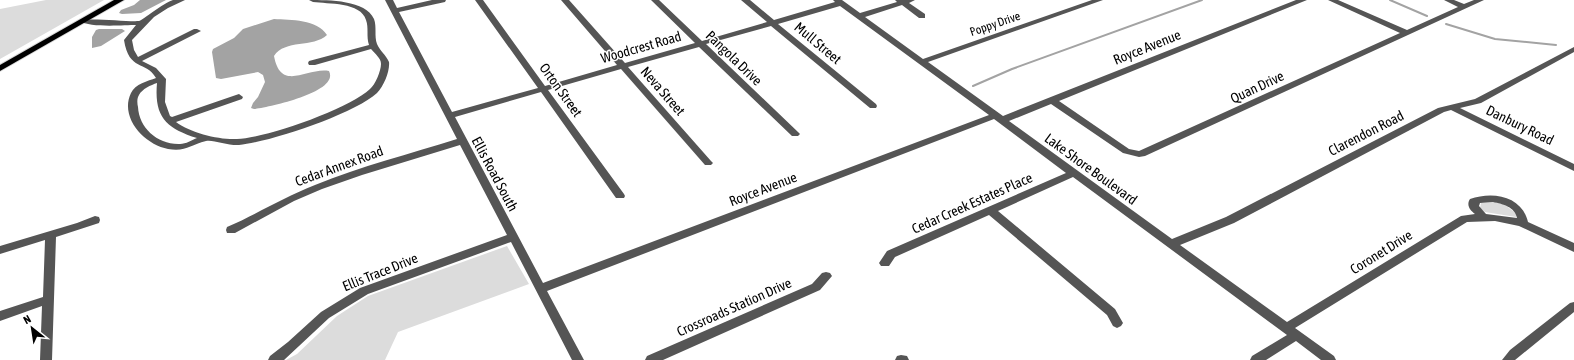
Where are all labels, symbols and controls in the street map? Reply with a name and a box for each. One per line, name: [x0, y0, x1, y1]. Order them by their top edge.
street label: Poppy Drive: [968, 9, 1022, 39]
street label: Mull Street: [791, 19, 845, 67]
street label: Royce Avenue: [1111, 26, 1183, 68]
street label: Pangola Drive: [703, 27, 765, 89]
street label: Woodcrest Road: [599, 28, 683, 66]
street label: Orton Street: [536, 60, 586, 120]
street label: Neva Street: [638, 63, 688, 119]
street label: Quan Drive: [1228, 68, 1286, 106]
street label: Danbury Road: [1484, 102, 1556, 148]
street label: Clarendon Road: [1326, 107, 1406, 159]
street label: Lake Shore Boulevard: [1042, 130, 1140, 208]
street label: Ellis Road South: [469, 134, 521, 214]
street label: Cedar Annex Road: [293, 143, 385, 189]
street label: Royce Avenue: [727, 169, 799, 209]
street label: Cedar Creek Estates Place: [909, 169, 1035, 237]
street label: Coronet Drive: [1347, 227, 1415, 277]
street label: Ellis Trace Drive: [340, 250, 420, 294]
street label: Crossroads Station Drive: [674, 275, 794, 339]
north arrow: [12, 308, 52, 348]
text: N: [21, 313, 33, 326]

